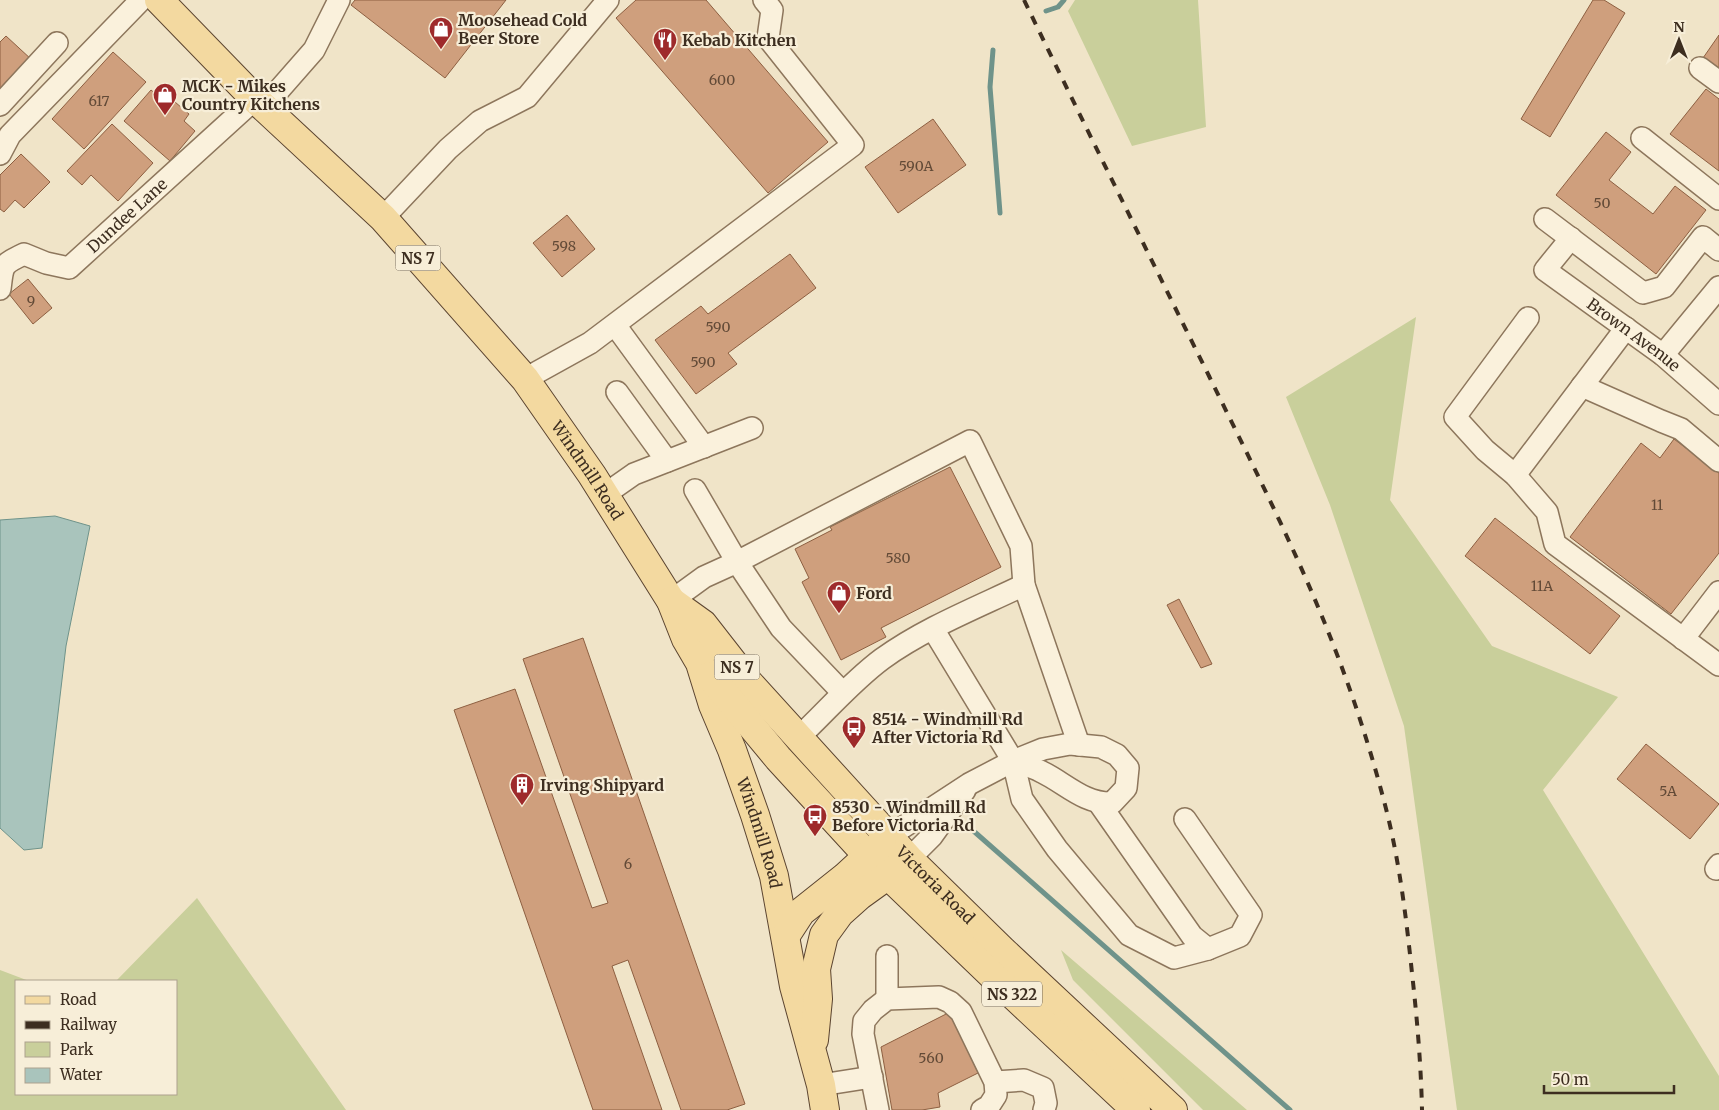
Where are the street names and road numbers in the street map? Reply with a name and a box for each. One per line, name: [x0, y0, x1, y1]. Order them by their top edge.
street label: Dundee Lane: [83, 174, 171, 257]
road number: NS 7: [396, 246, 440, 270]
street label: Brown Avenue: [1583, 294, 1685, 376]
street label: Windmill Road: [547, 416, 628, 524]
road number: NS 7: [714, 654, 760, 680]
street label: Windmill Road: [732, 774, 786, 890]
street label: Victoria Road: [891, 841, 979, 928]
road number: NS 322: [982, 982, 1042, 1006]

